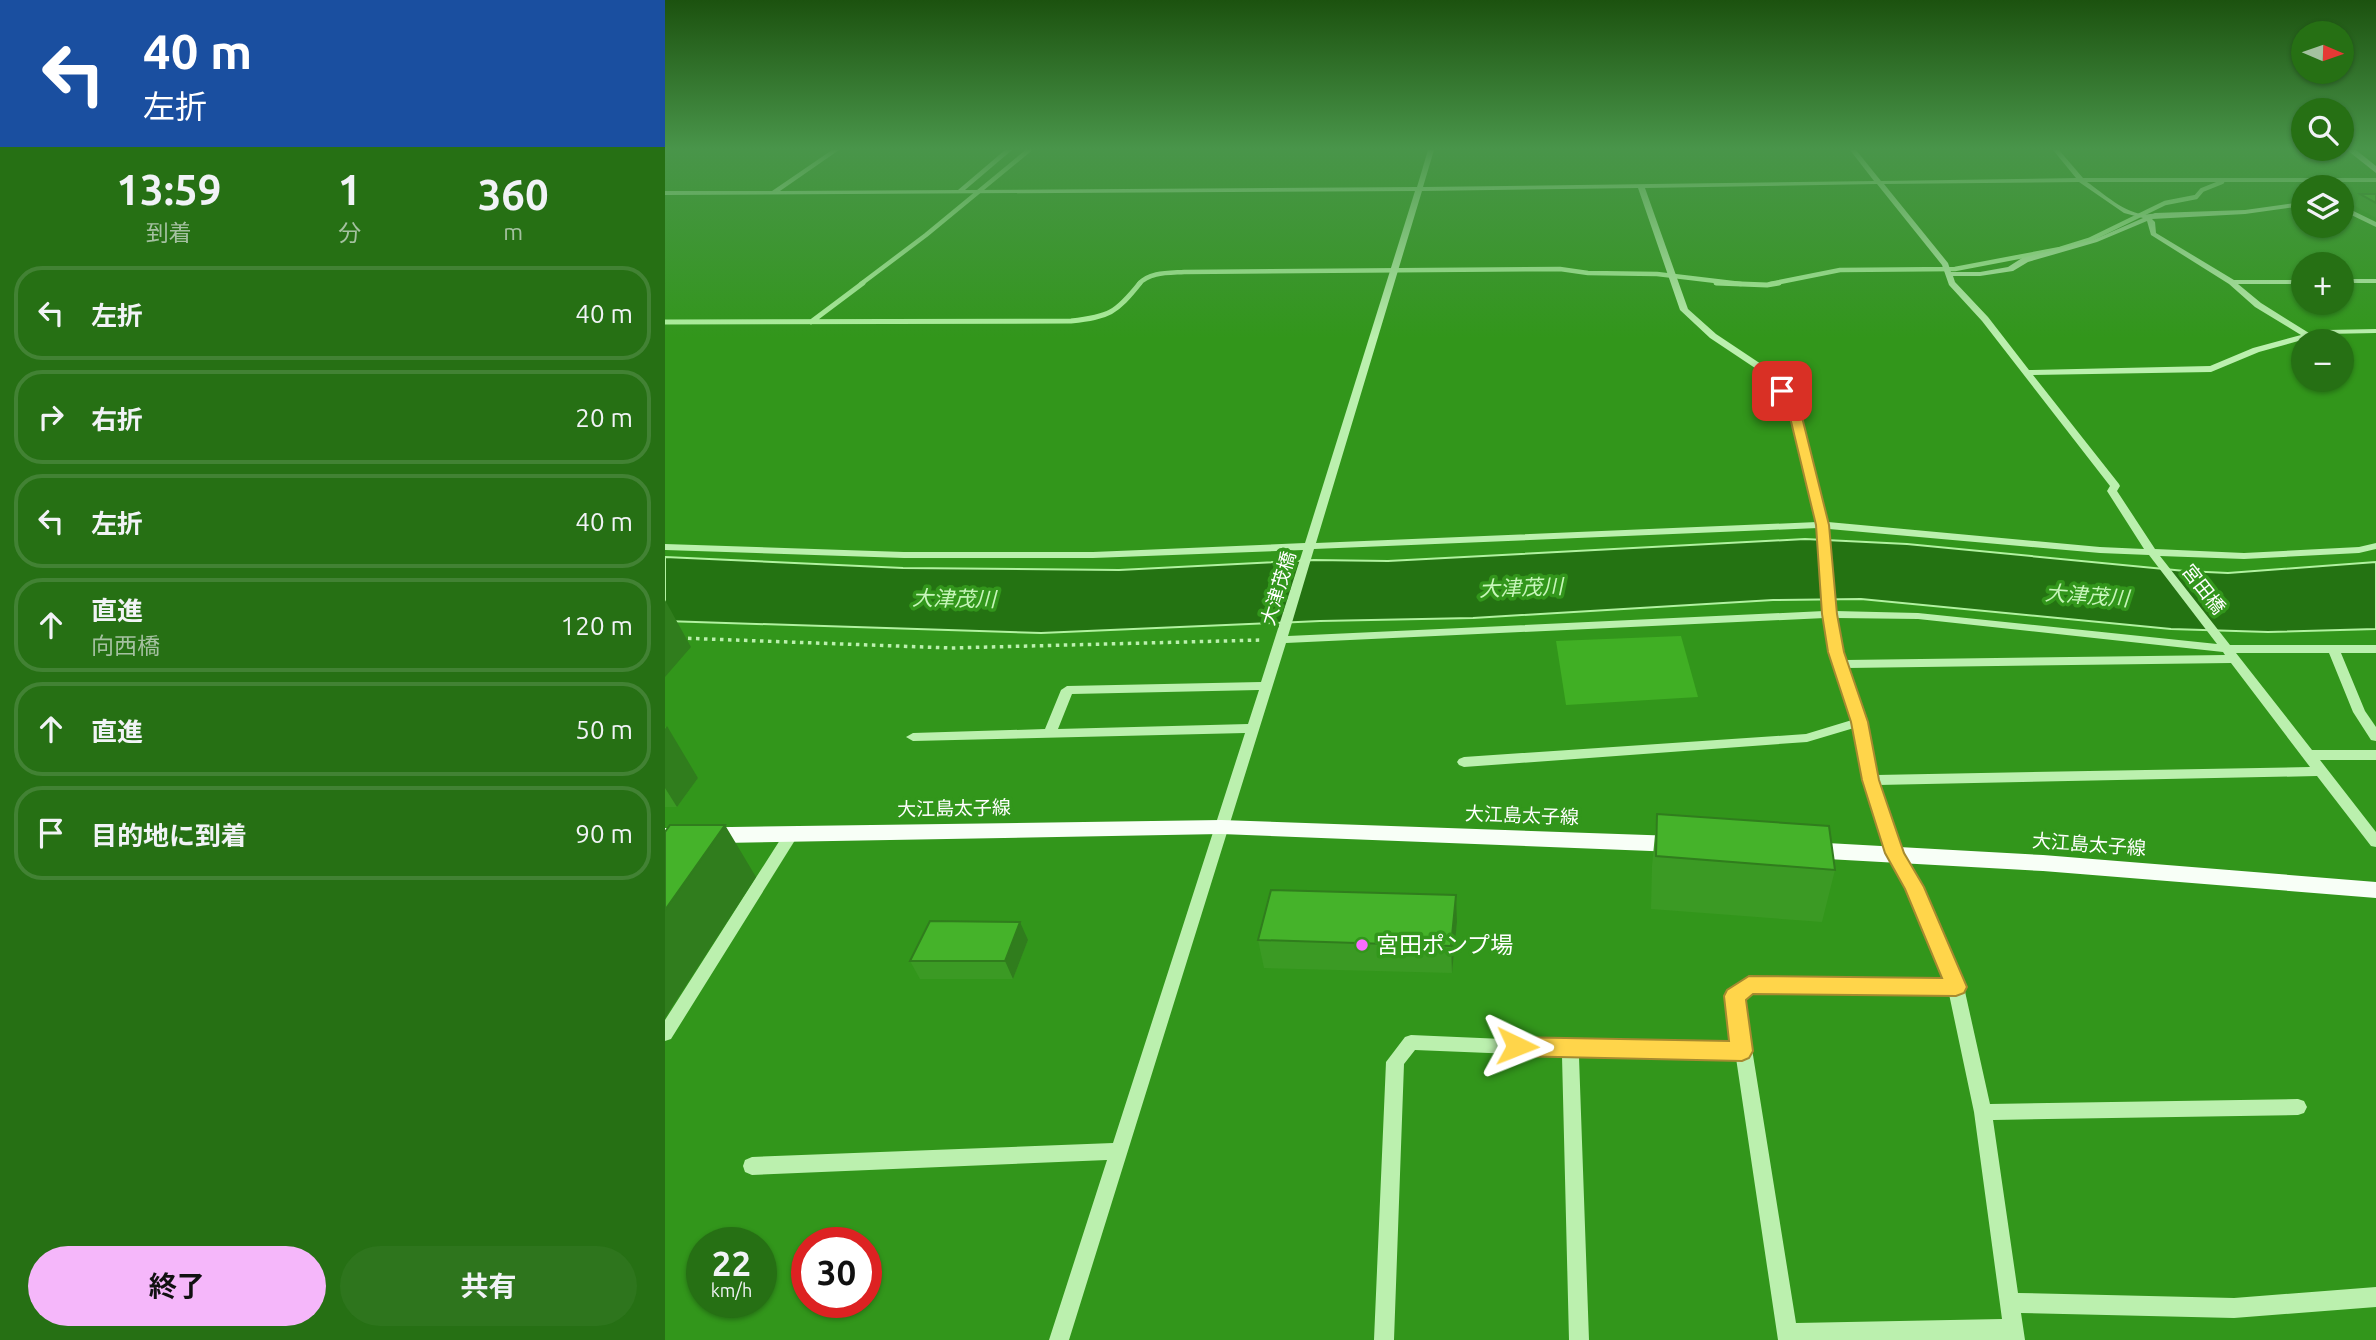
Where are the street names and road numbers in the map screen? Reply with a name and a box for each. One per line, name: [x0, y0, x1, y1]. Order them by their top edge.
street label: 大津茂橋: [1256, 548, 1300, 628]
street label: 宮田橋: [2178, 560, 2230, 618]
street label: 大江島太子線: [897, 796, 1011, 820]
street label: 大江島太子線: [1465, 802, 1579, 828]
street label: 大江島太子線: [2031, 829, 2147, 859]

